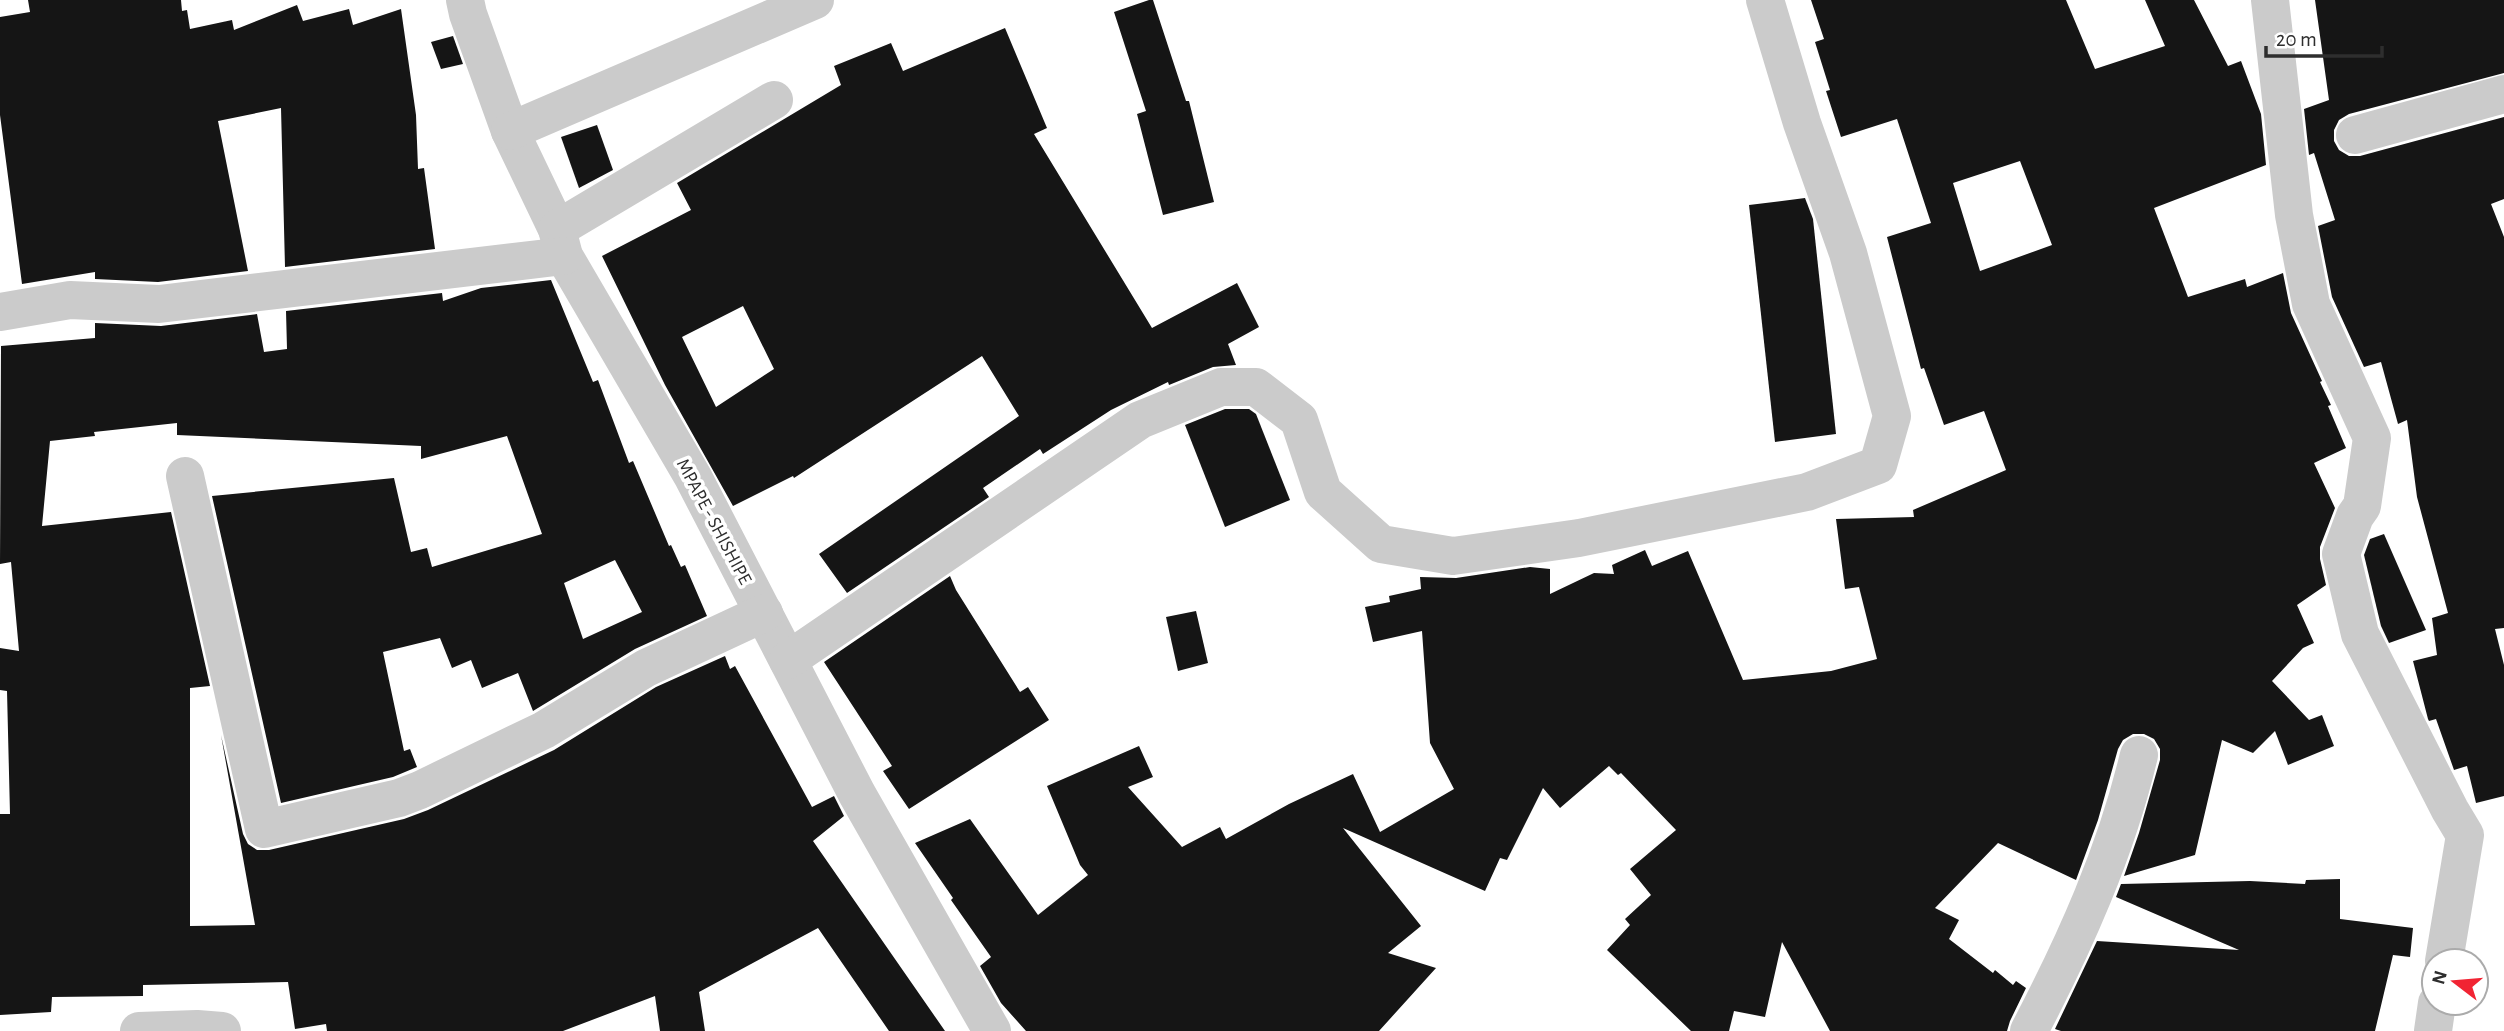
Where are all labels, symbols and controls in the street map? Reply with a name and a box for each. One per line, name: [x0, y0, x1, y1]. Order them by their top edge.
scale bar: [2266, 14, 2382, 58]
text: 20 m: [2276, 29, 2317, 50]
street label: MPAPE - SHISHIPE: [673, 456, 755, 588]
north arrow: [2420, 947, 2490, 1017]
text: N: [2429, 969, 2451, 987]

